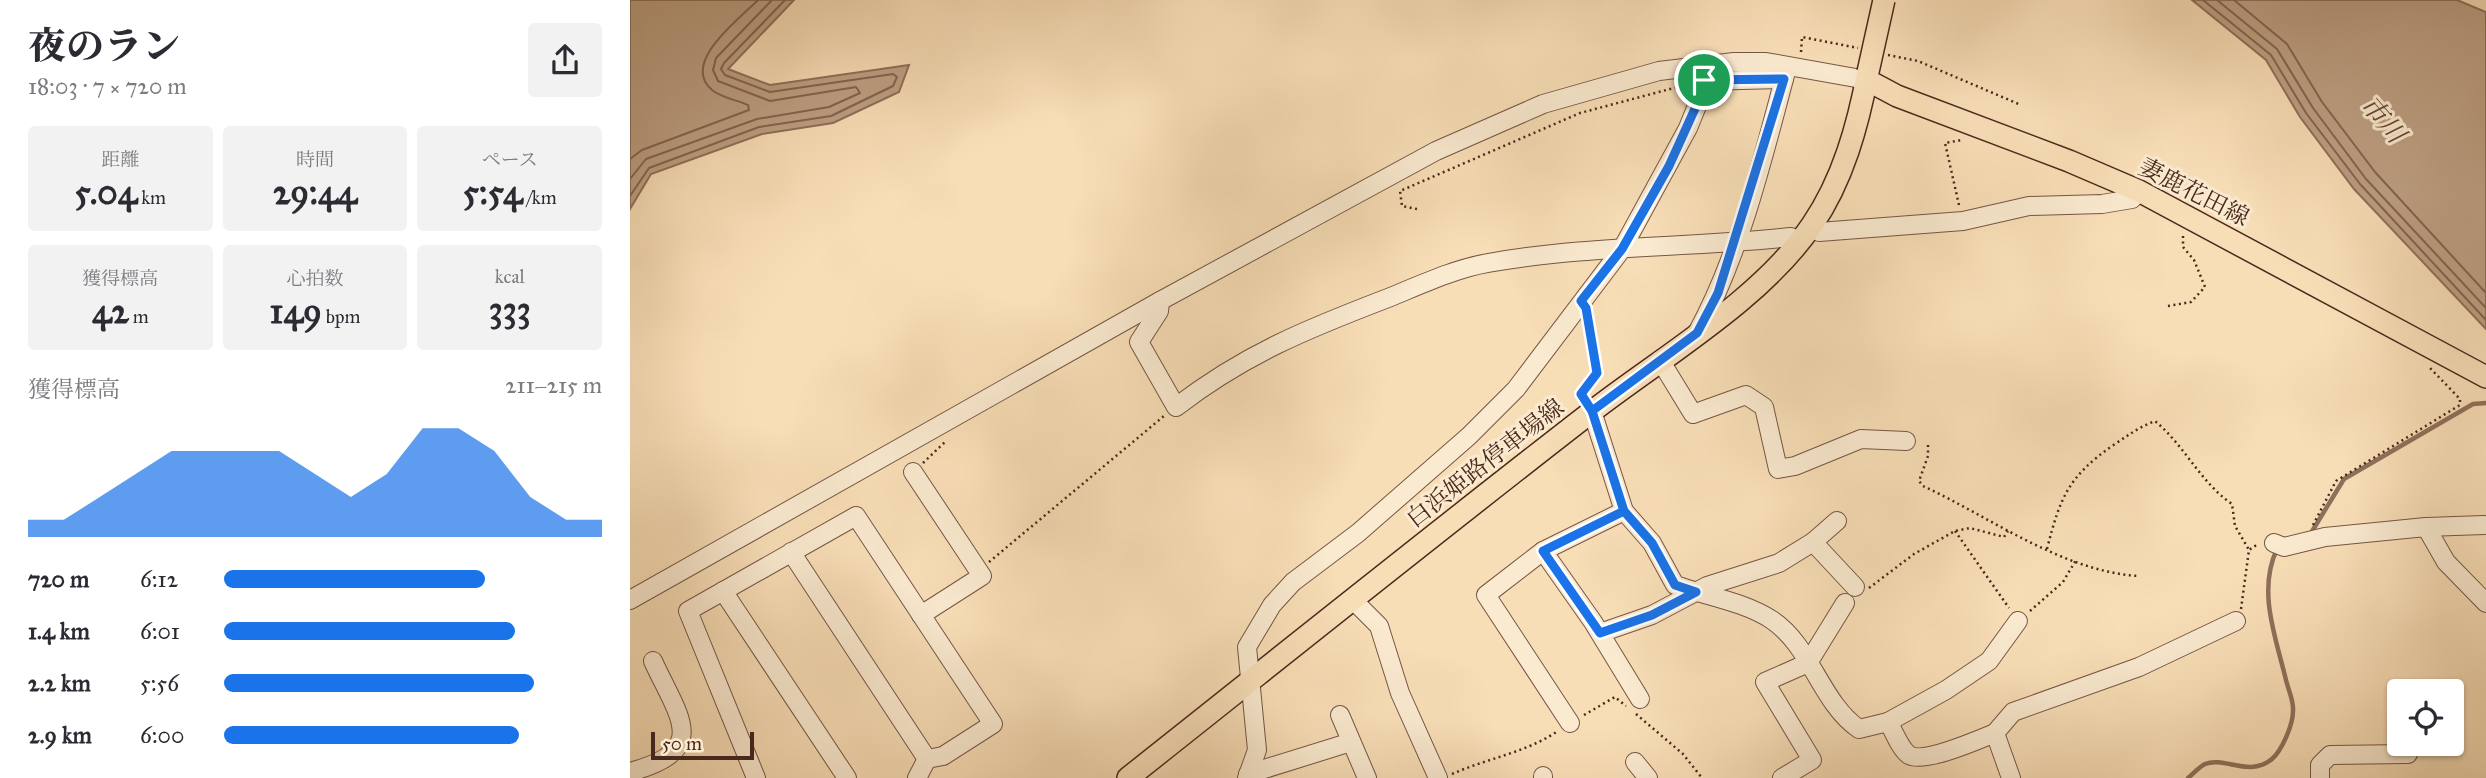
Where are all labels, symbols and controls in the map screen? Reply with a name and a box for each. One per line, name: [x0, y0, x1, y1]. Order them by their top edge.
text: 夜のラン: [28, 23, 180, 69]
button: share: [528, 23, 602, 97]
pin: [1674, 50, 1734, 110]
icon: arrive: [1685, 61, 1723, 99]
text: 18:03 · 7 × 720 m: [28, 72, 187, 100]
water label: 市川: [2354, 89, 2414, 151]
text: 距離: [101, 148, 139, 171]
text: 時間: [296, 148, 334, 171]
text: ペース: [482, 148, 538, 171]
street label: 妻鹿花田線: [2134, 151, 2254, 233]
text: 5.04: [75, 171, 137, 214]
text: 29:44: [273, 171, 357, 214]
text: 5:54: [463, 171, 523, 214]
text: km: [137, 186, 166, 209]
text: /km: [523, 186, 557, 209]
text: kcal: [495, 265, 525, 288]
text: 獲得標高: [82, 267, 158, 290]
text: 心拍数: [286, 267, 344, 290]
text: 333: [489, 288, 531, 331]
text: 42: [92, 290, 129, 333]
text: 149: [270, 290, 322, 333]
text: m: [129, 305, 149, 328]
text: bpm: [322, 305, 360, 328]
text: 211–215 m: [505, 371, 602, 399]
text: 獲得標高: [28, 375, 120, 403]
street label: 白浜姫路停車場線: [1400, 392, 1570, 534]
text: 720 m: [28, 565, 89, 593]
text: 6:12: [140, 565, 178, 593]
text: 1.4 km: [28, 617, 90, 645]
text: 6:01: [140, 617, 180, 645]
text: 2.2 km: [28, 669, 91, 697]
text: 5:56: [140, 669, 179, 697]
map controls: [2387, 679, 2464, 756]
button: locate: [2387, 679, 2464, 756]
text: 2.9 km: [28, 721, 92, 749]
text: 6:00: [140, 721, 184, 749]
scale bar: [651, 729, 754, 761]
text: 50 m: [662, 732, 702, 755]

